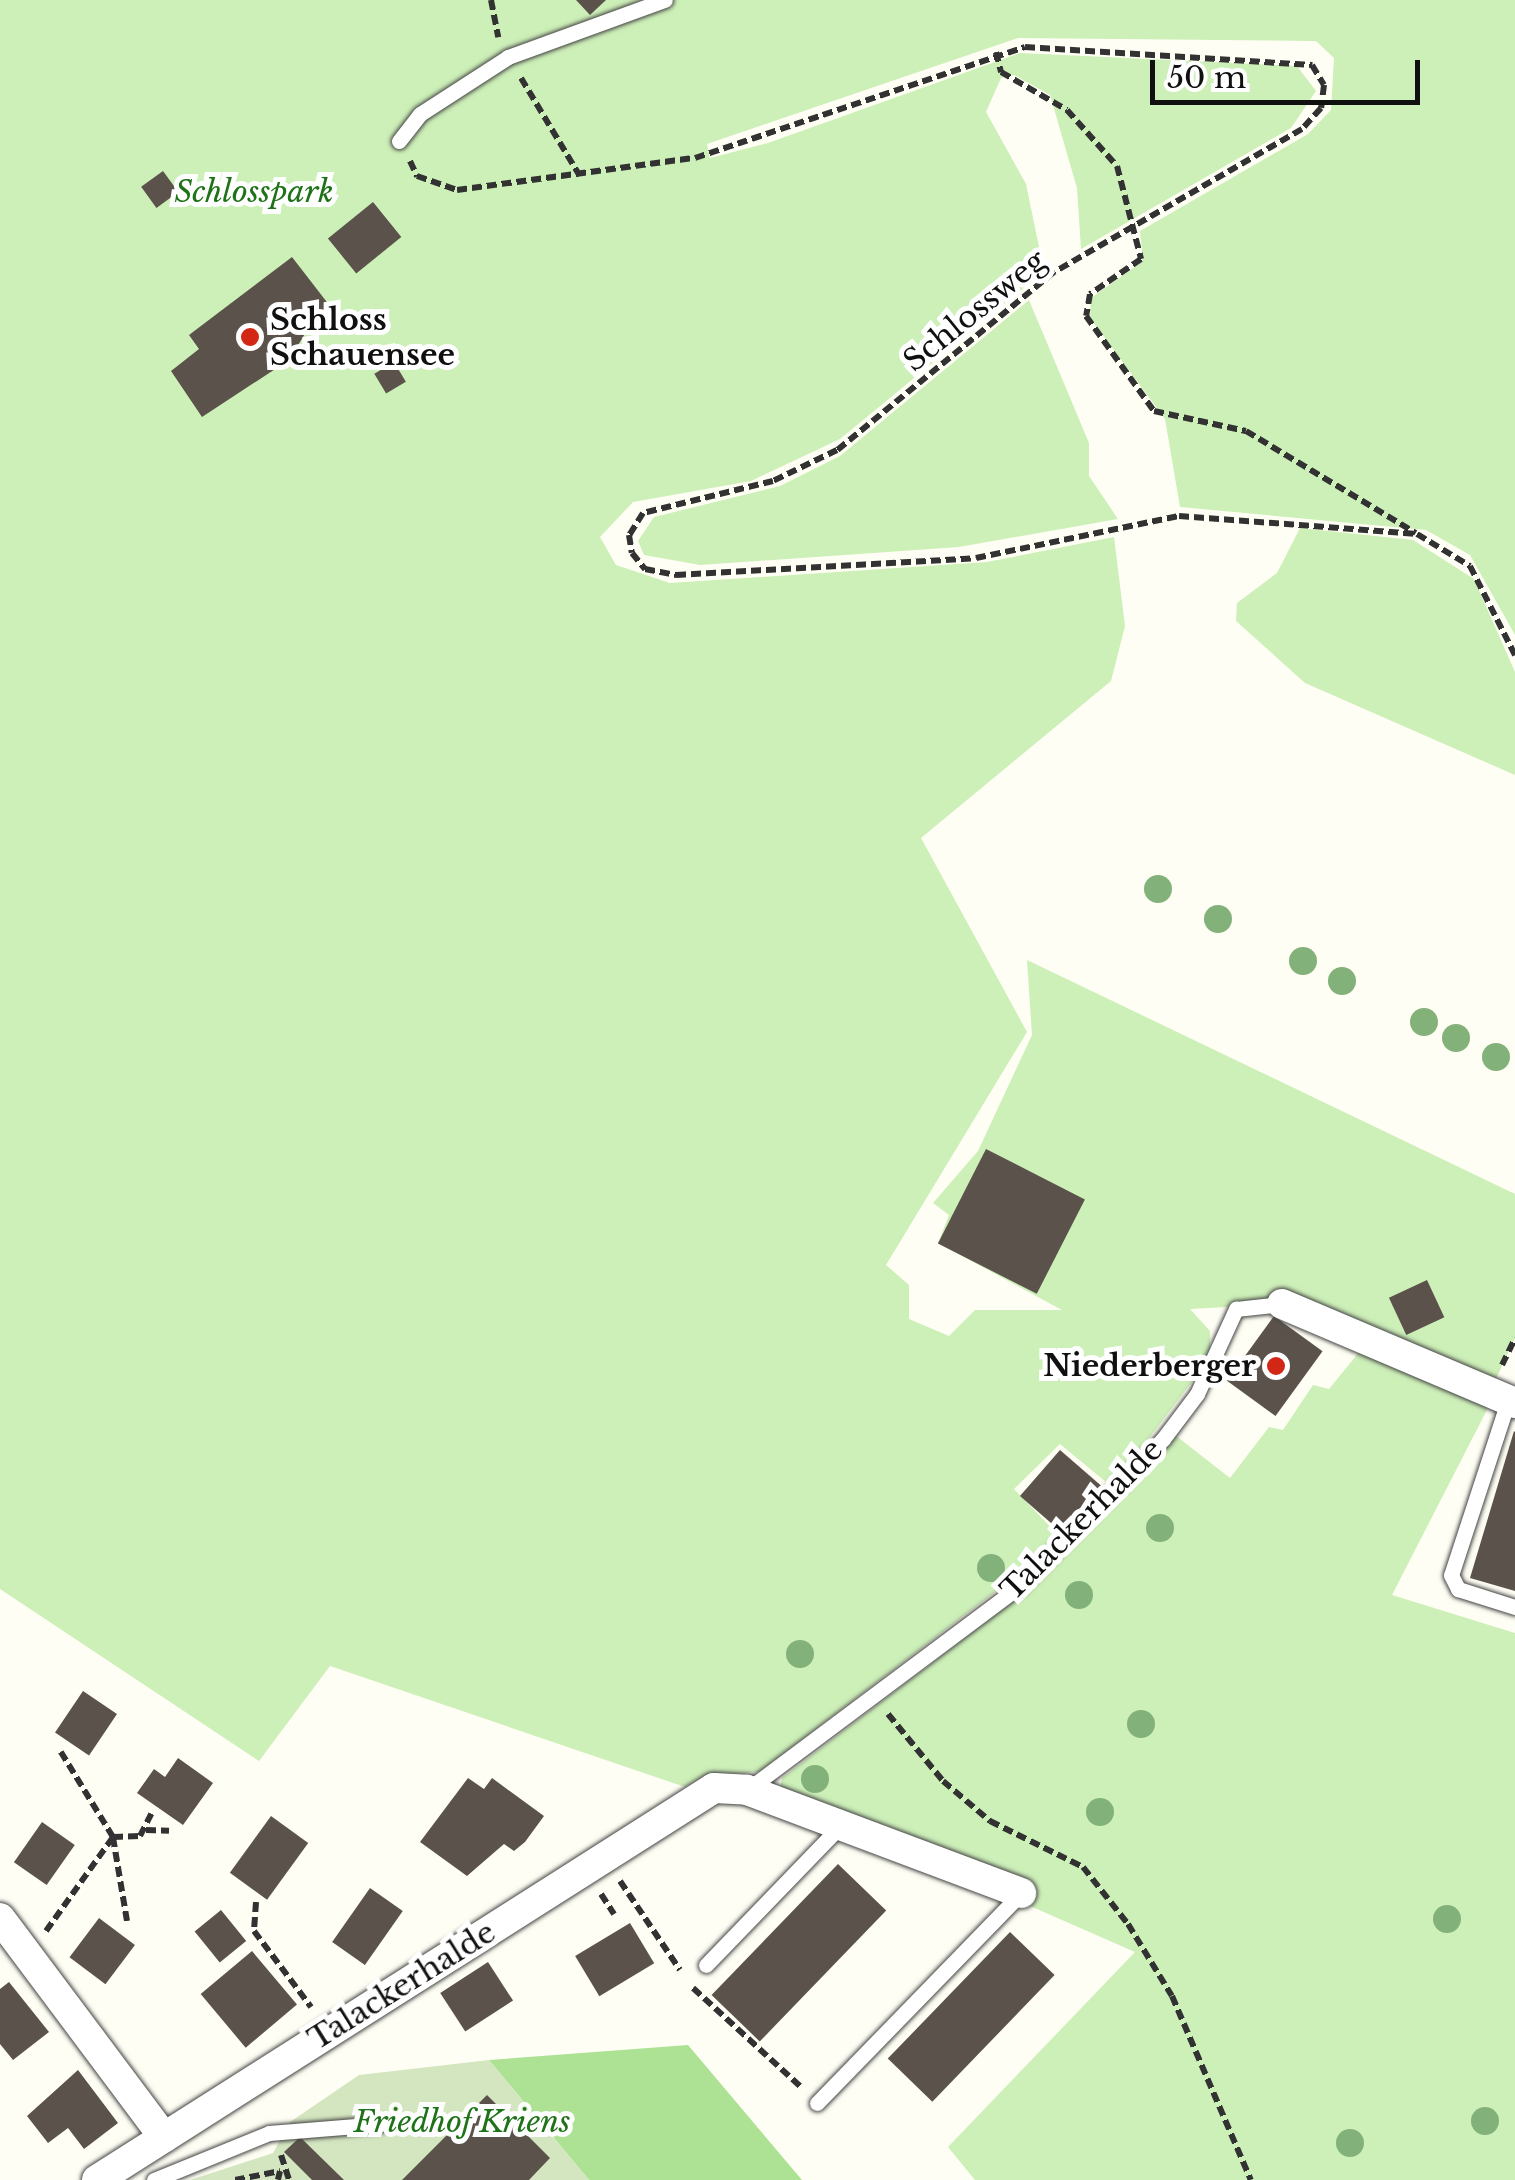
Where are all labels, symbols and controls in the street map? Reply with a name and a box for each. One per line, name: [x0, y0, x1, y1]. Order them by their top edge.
scale bar: [1155, 40, 1425, 102]
text: 50 m: [1167, 59, 1246, 96]
park label: Schlosspark: [174, 174, 334, 210]
street label: Schlossweg: [897, 243, 1053, 379]
place label: Schloss Schauensee: [270, 302, 455, 372]
marker: Schloss Schauensee: [239, 326, 261, 348]
place label: Niederberger: [1043, 1348, 1256, 1384]
marker: Niederberger: [1265, 1355, 1287, 1377]
street label: Talackerhalde: [994, 1432, 1170, 1608]
street label: Talackerhalde: [302, 1914, 502, 2058]
park label: Friedhof Kriens: [353, 2104, 571, 2140]

